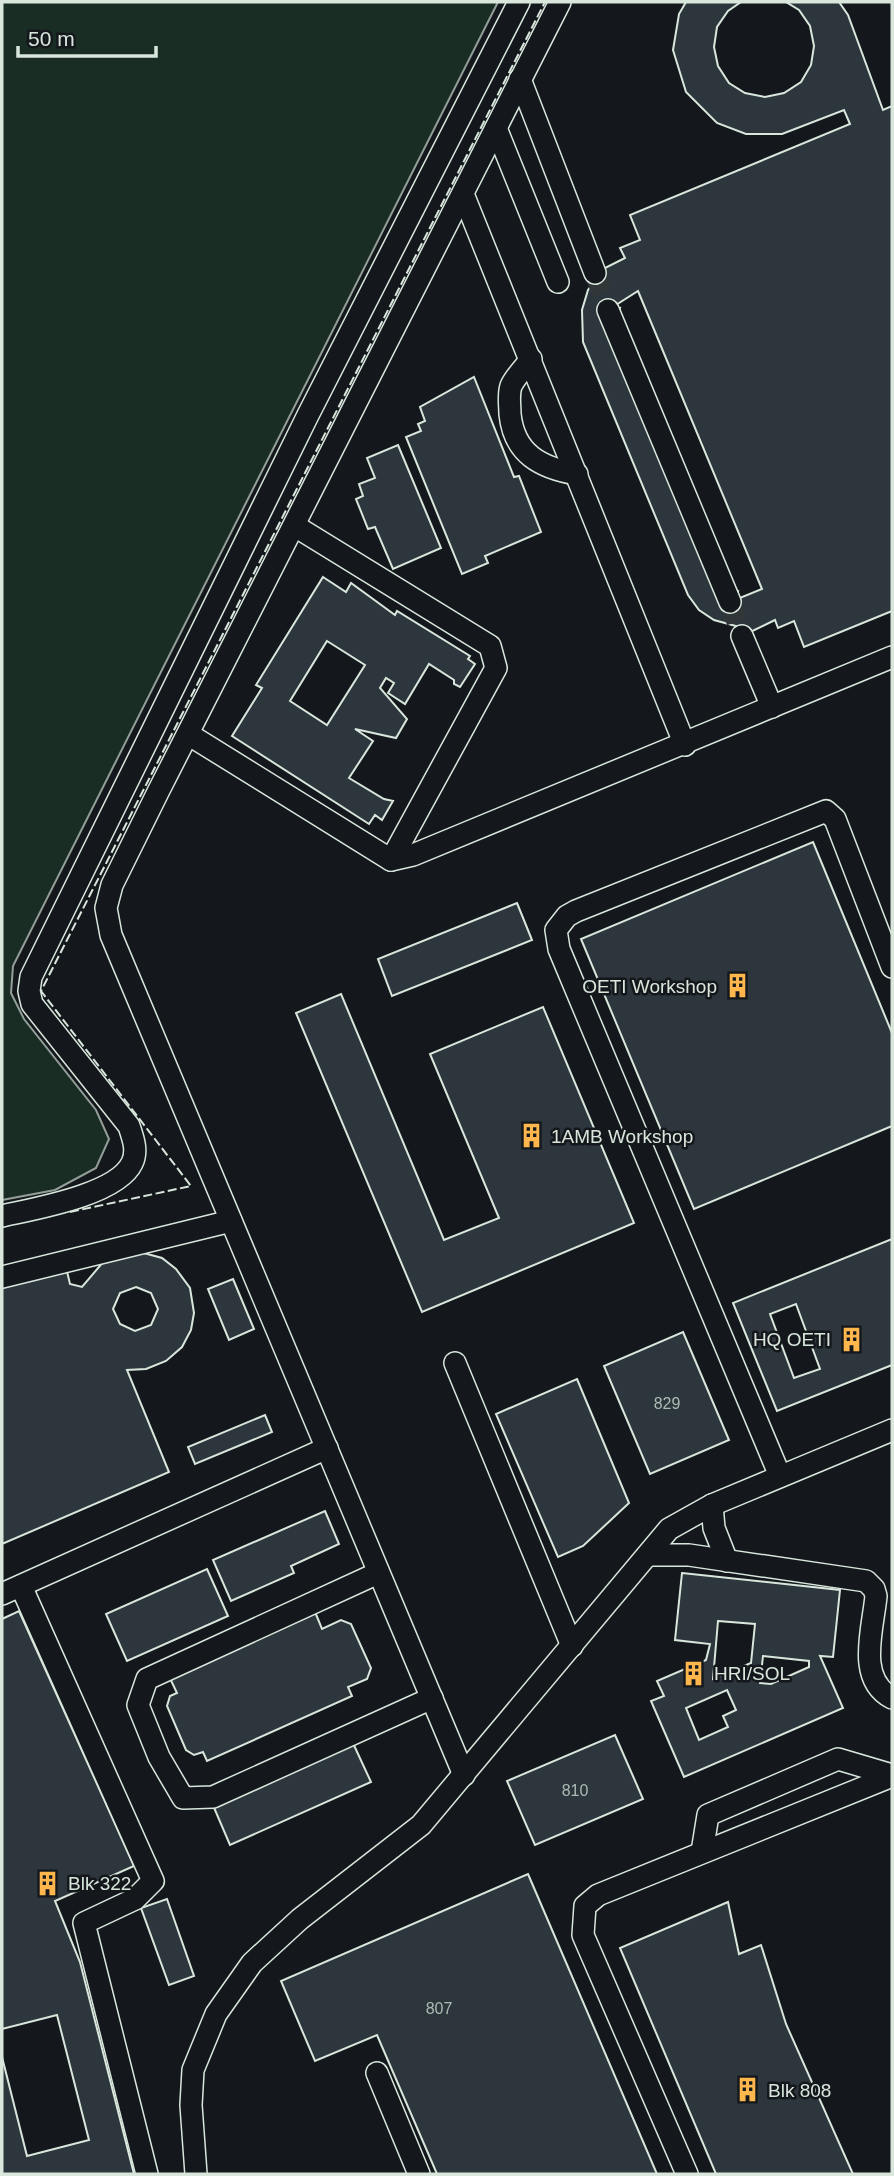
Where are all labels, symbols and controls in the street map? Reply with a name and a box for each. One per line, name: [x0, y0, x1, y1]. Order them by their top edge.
scale bar: [18, 14, 156, 58]
text: 50 m: [28, 27, 75, 50]
building icon: OETI Workshop: [723, 972, 751, 1000]
place label: OETI Workshop: [582, 976, 717, 997]
building icon: 1AMB Workshop: [517, 1122, 545, 1150]
place label: 1AMB Workshop: [551, 1126, 693, 1147]
building icon: HQ OETI: [837, 1325, 865, 1353]
place label: HQ OETI: [753, 1329, 831, 1350]
house number: 829: [654, 1395, 680, 1412]
building icon: HRI/SOL: [680, 1659, 708, 1687]
place label: HRI/SOL: [714, 1663, 790, 1684]
house number: 810: [562, 1782, 588, 1799]
building icon: Blk 322: [34, 1869, 62, 1897]
place label: Blk 322: [68, 1873, 131, 1894]
house number: 807: [426, 2000, 452, 2017]
building icon: Blk 808: [734, 2076, 762, 2104]
place label: Blk 808: [768, 2080, 831, 2101]

